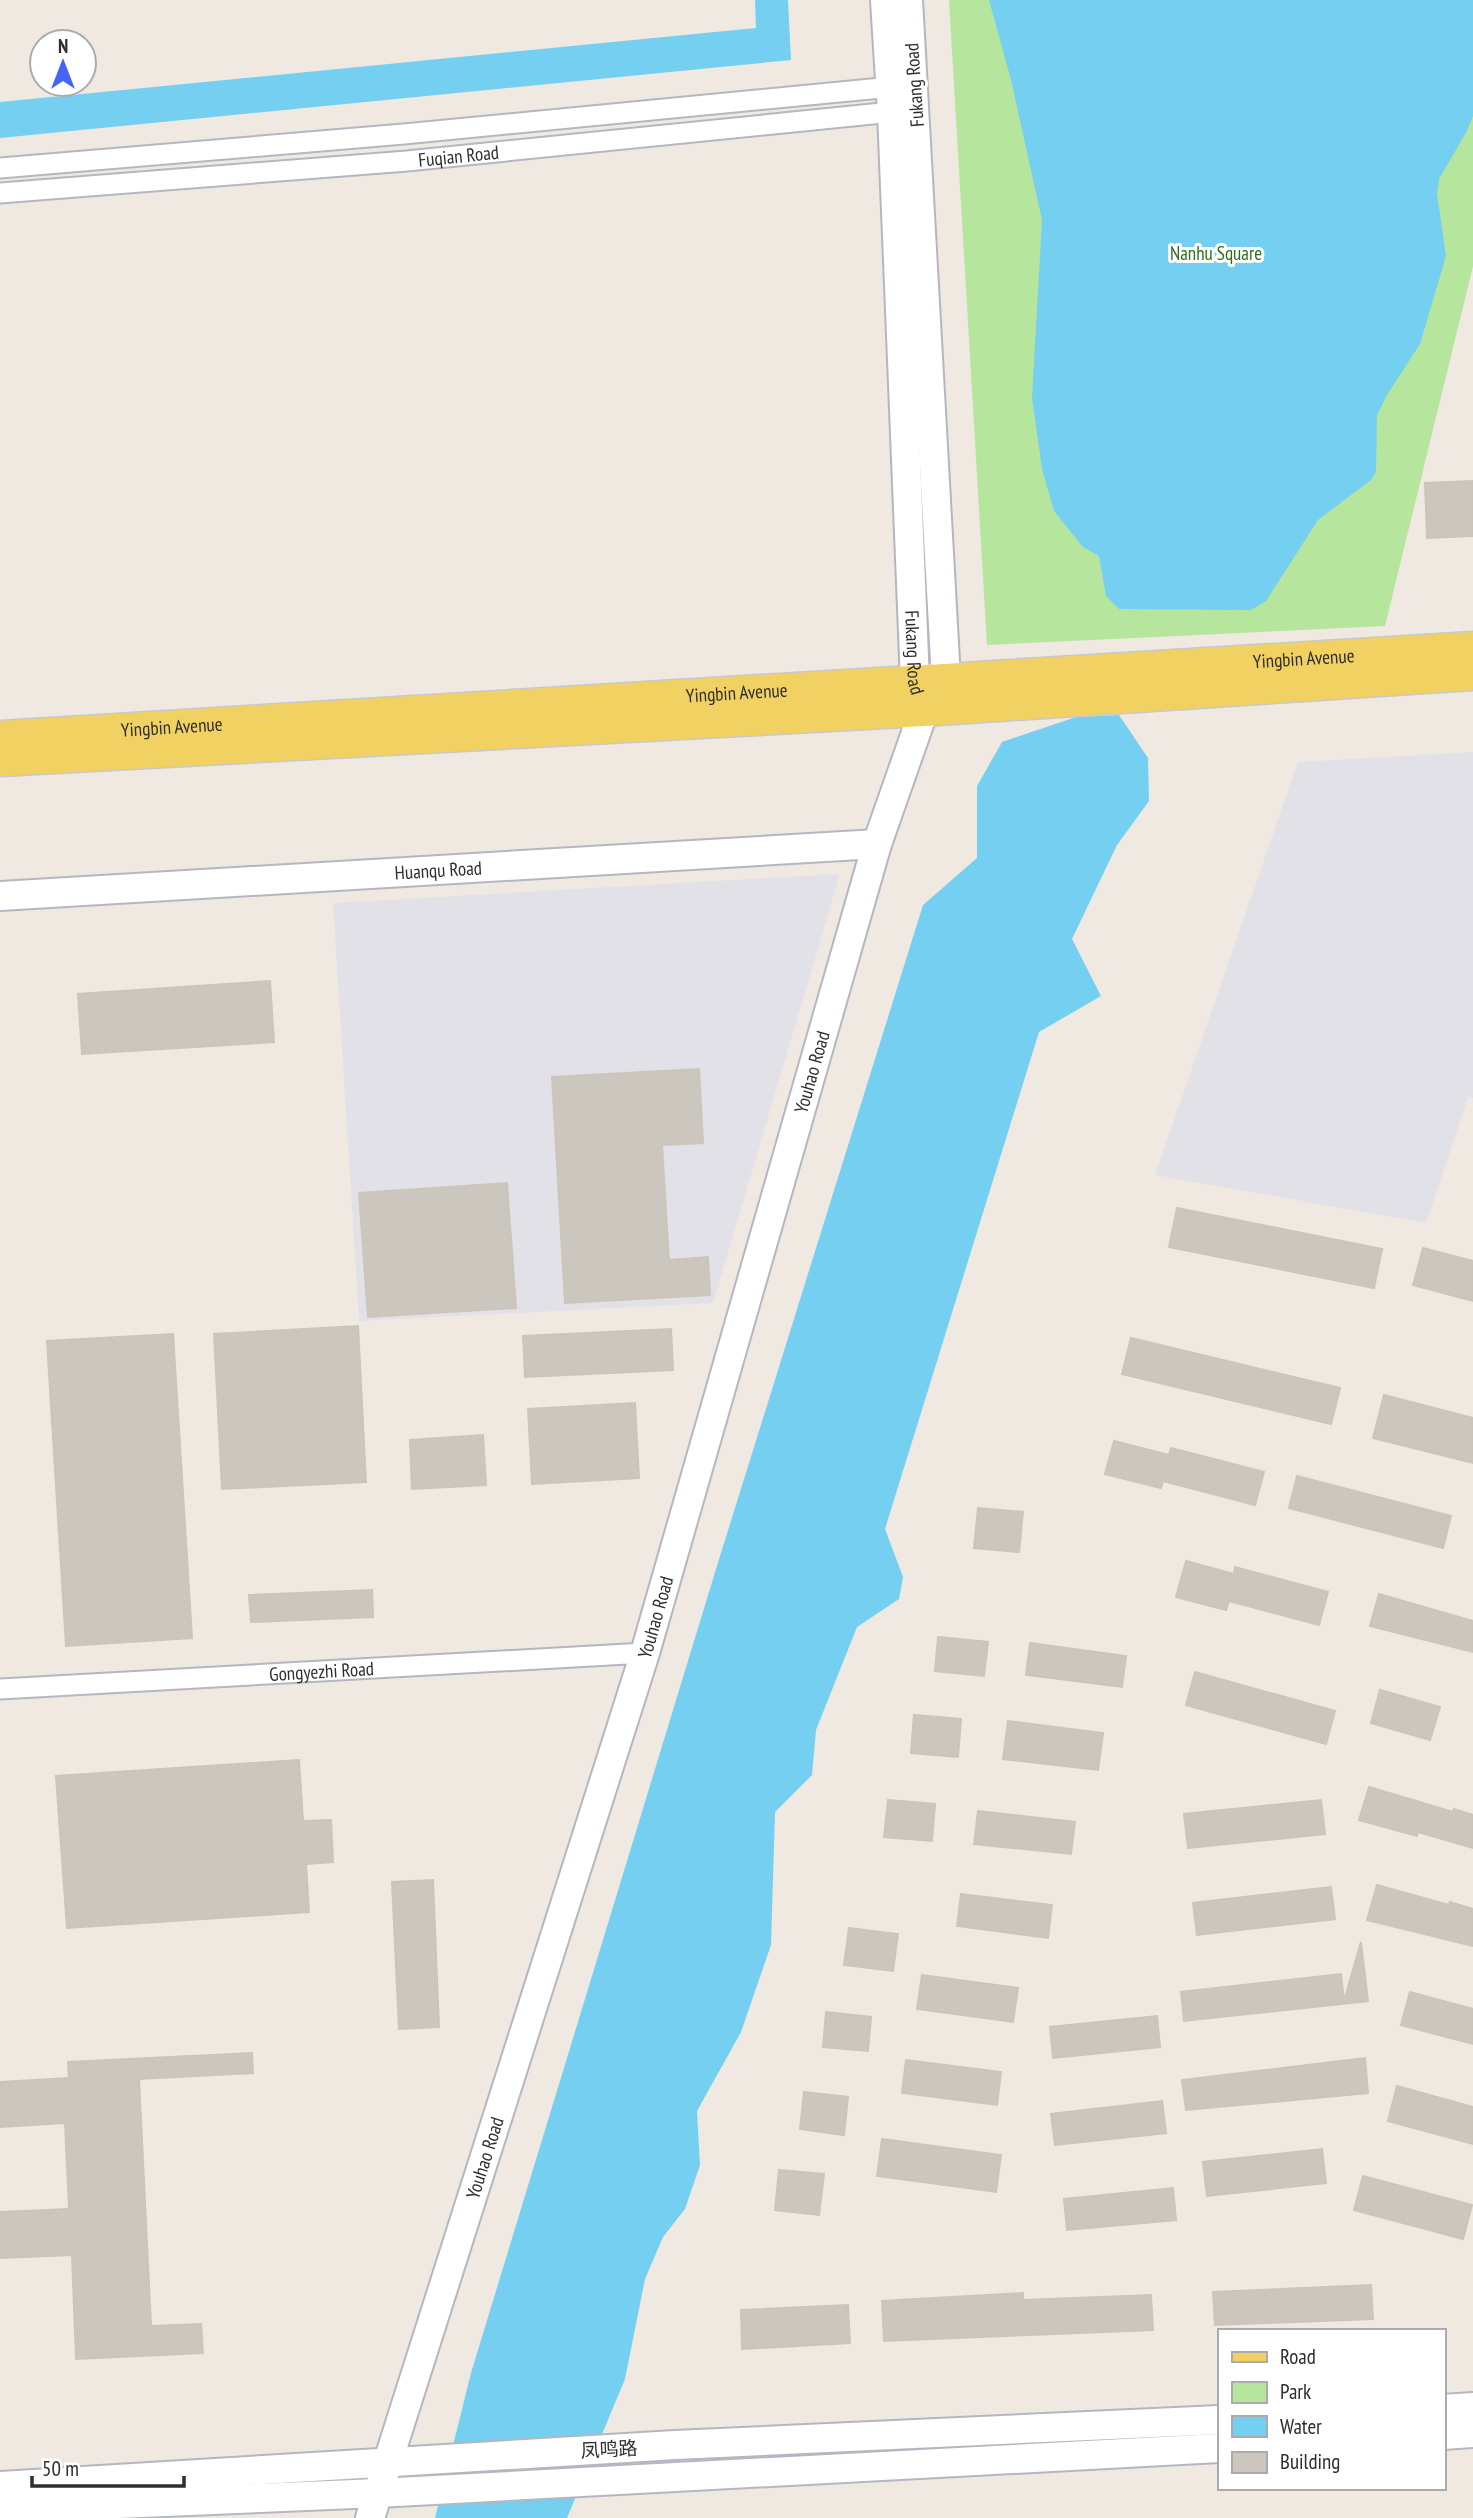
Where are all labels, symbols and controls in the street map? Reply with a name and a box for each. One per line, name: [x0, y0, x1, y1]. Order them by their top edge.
north arrow: [28, 28, 98, 98]
text: N: [58, 34, 68, 58]
street label: Fukang Road: [899, 42, 929, 128]
street label: Fuqian Road: [417, 140, 500, 172]
park label: Nanhu Square: [1170, 241, 1262, 265]
street label: Fukang Road: [900, 610, 930, 697]
street label: Yingbin Avenue: [1252, 643, 1355, 673]
street label: Yingbin Avenue: [685, 677, 788, 708]
street label: Yingbin Avenue: [120, 712, 223, 742]
street label: Huanqu Road: [394, 855, 483, 885]
street label: Youhao Road: [788, 1028, 835, 1116]
street label: Youhao Road: [632, 1573, 678, 1661]
street label: Gongyezhi Road: [268, 1656, 375, 1686]
street label: Youhao Road: [460, 2114, 509, 2202]
legend: [1218, 2329, 1445, 2490]
text: Road: [1280, 2343, 1316, 2370]
text: Park: [1280, 2378, 1311, 2405]
text: Water: [1280, 2413, 1322, 2440]
street label: 凤鸣路: [580, 2436, 638, 2462]
scale bar: [32, 2444, 184, 2488]
text: Building: [1280, 2448, 1340, 2475]
text: 50 m: [42, 2455, 79, 2482]

